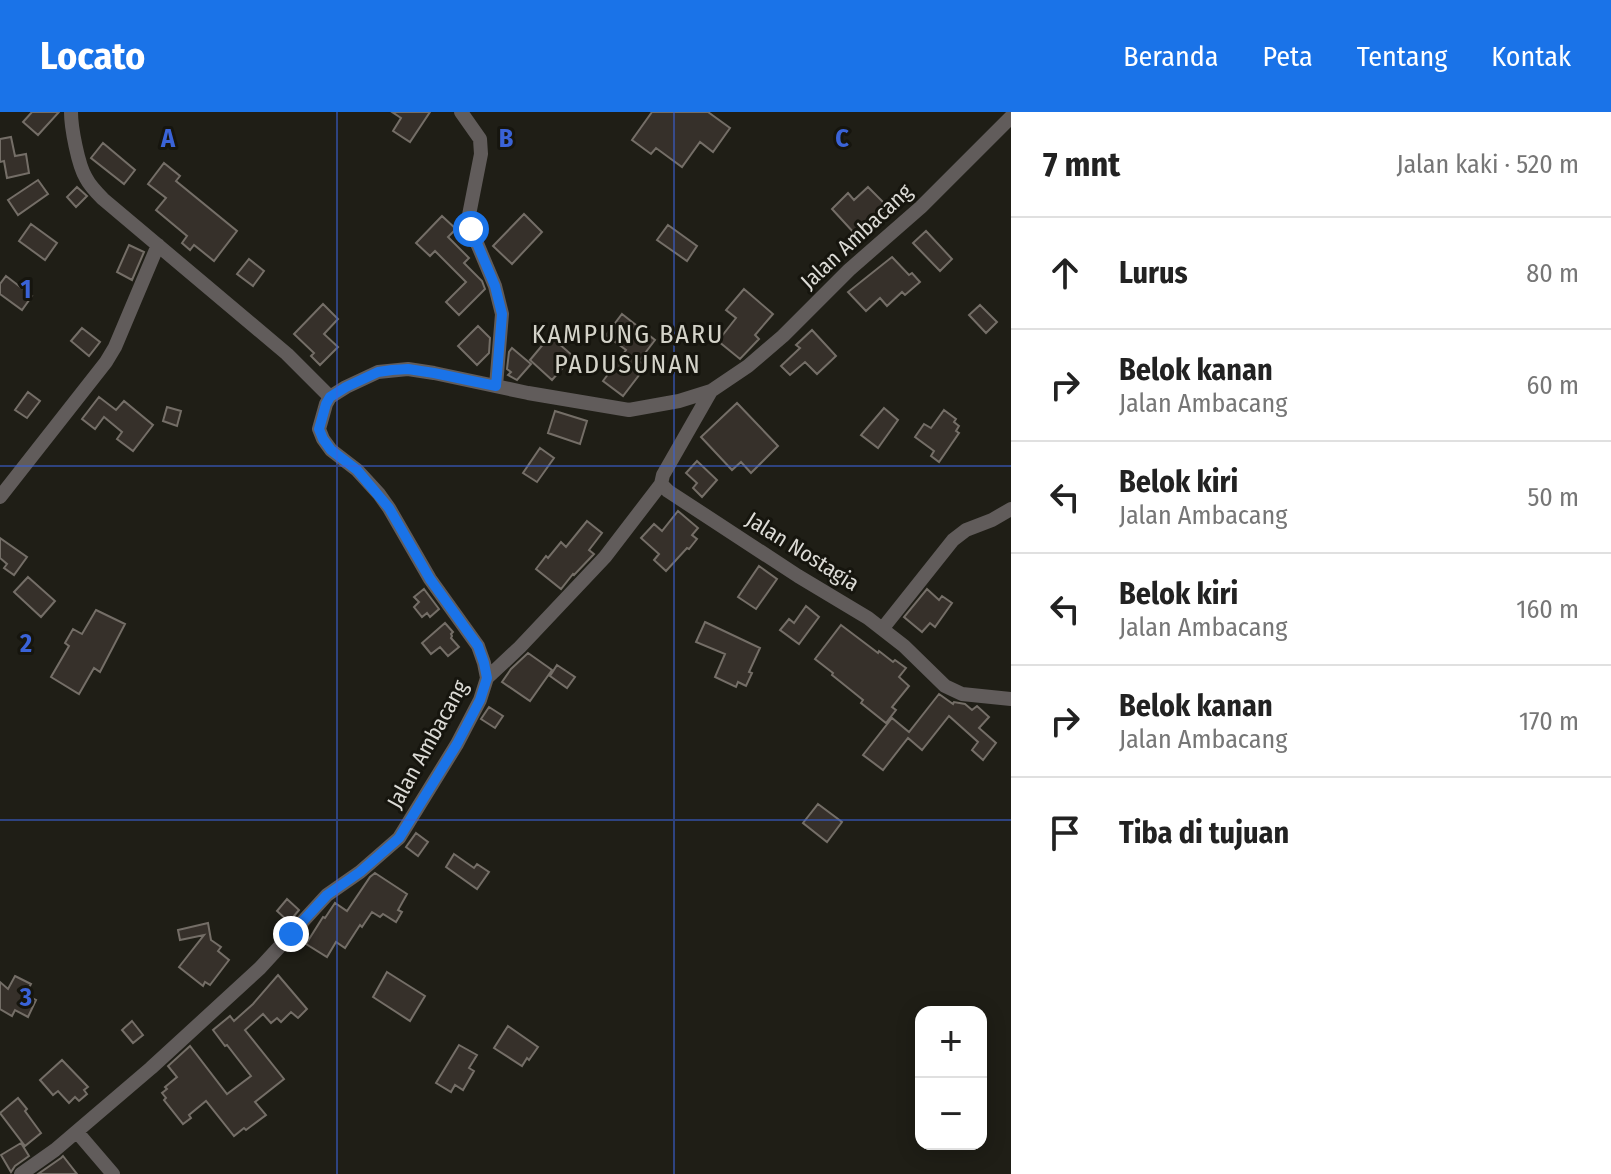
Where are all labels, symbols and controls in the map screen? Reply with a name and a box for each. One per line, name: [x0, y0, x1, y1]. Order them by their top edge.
text: Locato: [40, 33, 145, 79]
text: Beranda: [1123, 40, 1218, 73]
text: Peta: [1262, 40, 1313, 73]
text: Tentang: [1357, 40, 1447, 73]
text: Kontak: [1491, 40, 1571, 73]
text: A: [160, 123, 176, 154]
text: B: [499, 123, 514, 154]
text: C: [835, 123, 849, 154]
text: 7 mnt: [1043, 144, 1120, 185]
text: Jalan kaki · 520 m: [1396, 149, 1579, 180]
street label: Jalan Ambacang: [795, 177, 918, 295]
route start: [453, 211, 489, 247]
icon: ahead: [1043, 251, 1087, 295]
text: Lurus: [1119, 255, 1188, 291]
text: 80 m: [1526, 258, 1579, 289]
text: 1: [21, 274, 32, 305]
district label: KAMPUNG BARU PADUSUNAN: [532, 319, 724, 380]
text: Belok kanan: [1119, 352, 1273, 388]
icon: right: [1043, 363, 1087, 407]
text: 60 m: [1526, 370, 1579, 401]
text: Jalan Ambacang: [1119, 388, 1287, 419]
text: Belok kiri: [1119, 464, 1238, 500]
icon: left: [1043, 475, 1087, 519]
text: 50 m: [1527, 482, 1579, 513]
text: Jalan Ambacang: [1119, 500, 1287, 531]
street label: Jalan Nostagia: [741, 506, 864, 597]
text: Belok kiri: [1119, 576, 1238, 612]
icon: left: [1043, 587, 1087, 631]
text: 160 m: [1516, 594, 1579, 625]
text: Jalan Ambacang: [1119, 612, 1287, 643]
text: 2: [19, 628, 32, 659]
street label: Jalan Ambacang: [381, 675, 474, 813]
text: Belok kanan: [1119, 688, 1273, 724]
icon: right: [1043, 699, 1087, 743]
text: 170 m: [1519, 706, 1579, 737]
text: Jalan Ambacang: [1119, 724, 1287, 755]
icon: arrive: [1043, 811, 1087, 855]
text: Tiba di tujuan: [1119, 815, 1289, 851]
route end: [273, 916, 309, 952]
text: 3: [19, 982, 32, 1013]
map controls: [915, 1006, 987, 1150]
button: +: [915, 1006, 987, 1078]
button: −: [915, 1078, 987, 1150]

